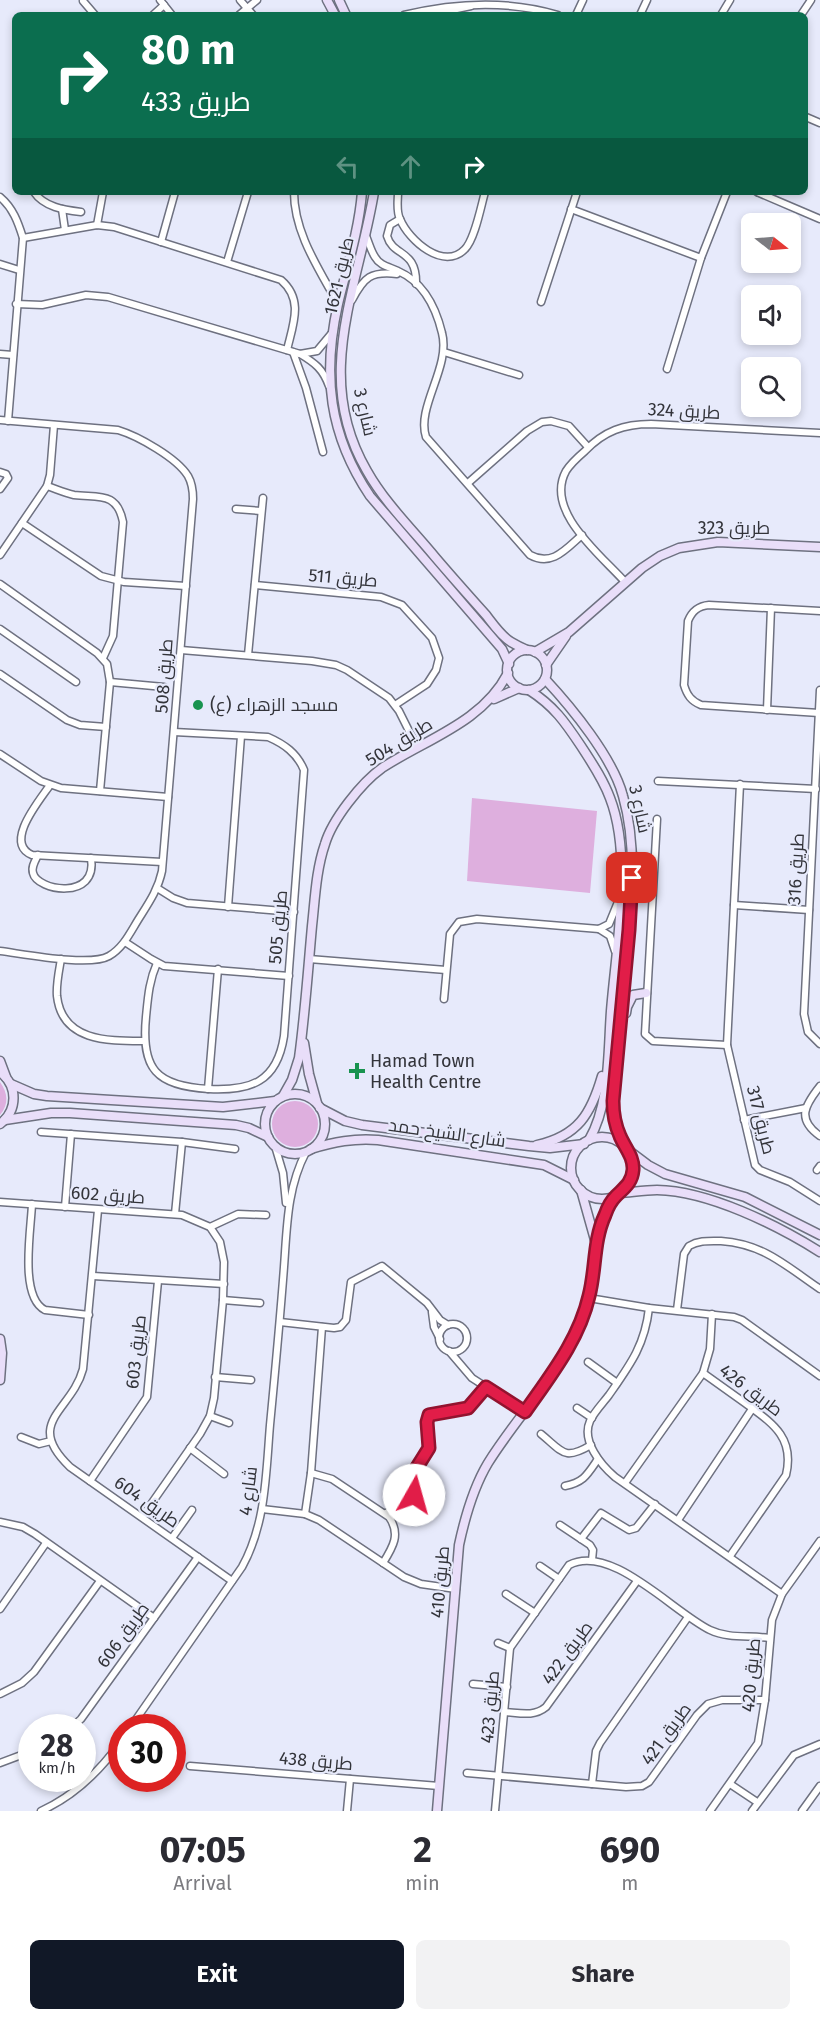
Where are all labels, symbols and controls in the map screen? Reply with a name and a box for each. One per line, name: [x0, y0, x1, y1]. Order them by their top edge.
text: 80 m: [141, 25, 235, 75]
icon: right: [42, 36, 120, 114]
text: طريق 433: [141, 86, 251, 118]
icon: left: [331, 150, 364, 183]
icon: ahead: [394, 150, 427, 183]
icon: right: [457, 150, 490, 183]
north arrow: [741, 213, 801, 273]
map controls: [741, 213, 801, 417]
street label: طريق 1621: [319, 235, 360, 317]
button: sound: [741, 285, 801, 345]
button: search: [741, 357, 801, 417]
street label: شارع 3: [348, 386, 381, 438]
street label: طريق 324: [647, 398, 721, 425]
street label: طريق 323: [698, 517, 770, 540]
street label: طريق 511: [307, 564, 378, 593]
street label: طريق 508: [150, 638, 179, 714]
place label: مسجد الزهراء (ع): [210, 694, 338, 717]
marker: مسجد الزهراء (ع): [191, 698, 205, 712]
street label: طريق 504: [362, 713, 437, 772]
street label: شارع 3: [623, 783, 656, 835]
street label: طريق 316: [783, 833, 810, 905]
pin: [606, 852, 657, 903]
icon: arrive: [615, 861, 648, 894]
street label: طريق 505: [264, 889, 293, 965]
place label: Hamad Town Health Centre: [370, 1050, 481, 1093]
marker: Hamad Town Health Centre: [348, 1062, 366, 1080]
street label: طريق 317: [741, 1083, 780, 1157]
street label: شارع الشيخ حمد: [387, 1114, 507, 1153]
street label: طريق 602: [70, 1181, 146, 1210]
street label: طريق 603: [121, 1314, 152, 1390]
street label: طريق 426: [714, 1359, 787, 1422]
position arrow: [382, 1463, 446, 1527]
street label: شارع 4: [234, 1465, 263, 1517]
street label: طريق 604: [109, 1471, 184, 1533]
street label: طريق 410: [426, 1545, 455, 1619]
street label: طريق 606: [92, 1598, 155, 1672]
street label: طريق 422: [537, 1617, 598, 1690]
street label: طريق 420: [737, 1637, 766, 1713]
street label: طريق 423: [476, 1670, 505, 1744]
street label: طريق 421: [636, 1699, 697, 1770]
speed limit sign: 30: [108, 1714, 186, 1792]
text: 28: [41, 1728, 73, 1764]
street label: طريق 438: [278, 1747, 354, 1776]
text: km/h: [38, 1759, 76, 1777]
text: 07:05: [160, 1828, 246, 1872]
text: 2: [413, 1828, 432, 1872]
text: 690: [599, 1828, 660, 1872]
text: Arrival: [173, 1871, 232, 1895]
text: min: [405, 1871, 440, 1895]
text: m: [621, 1871, 638, 1895]
button: Exit: [30, 1940, 404, 2009]
button: Share: [416, 1940, 790, 2009]

